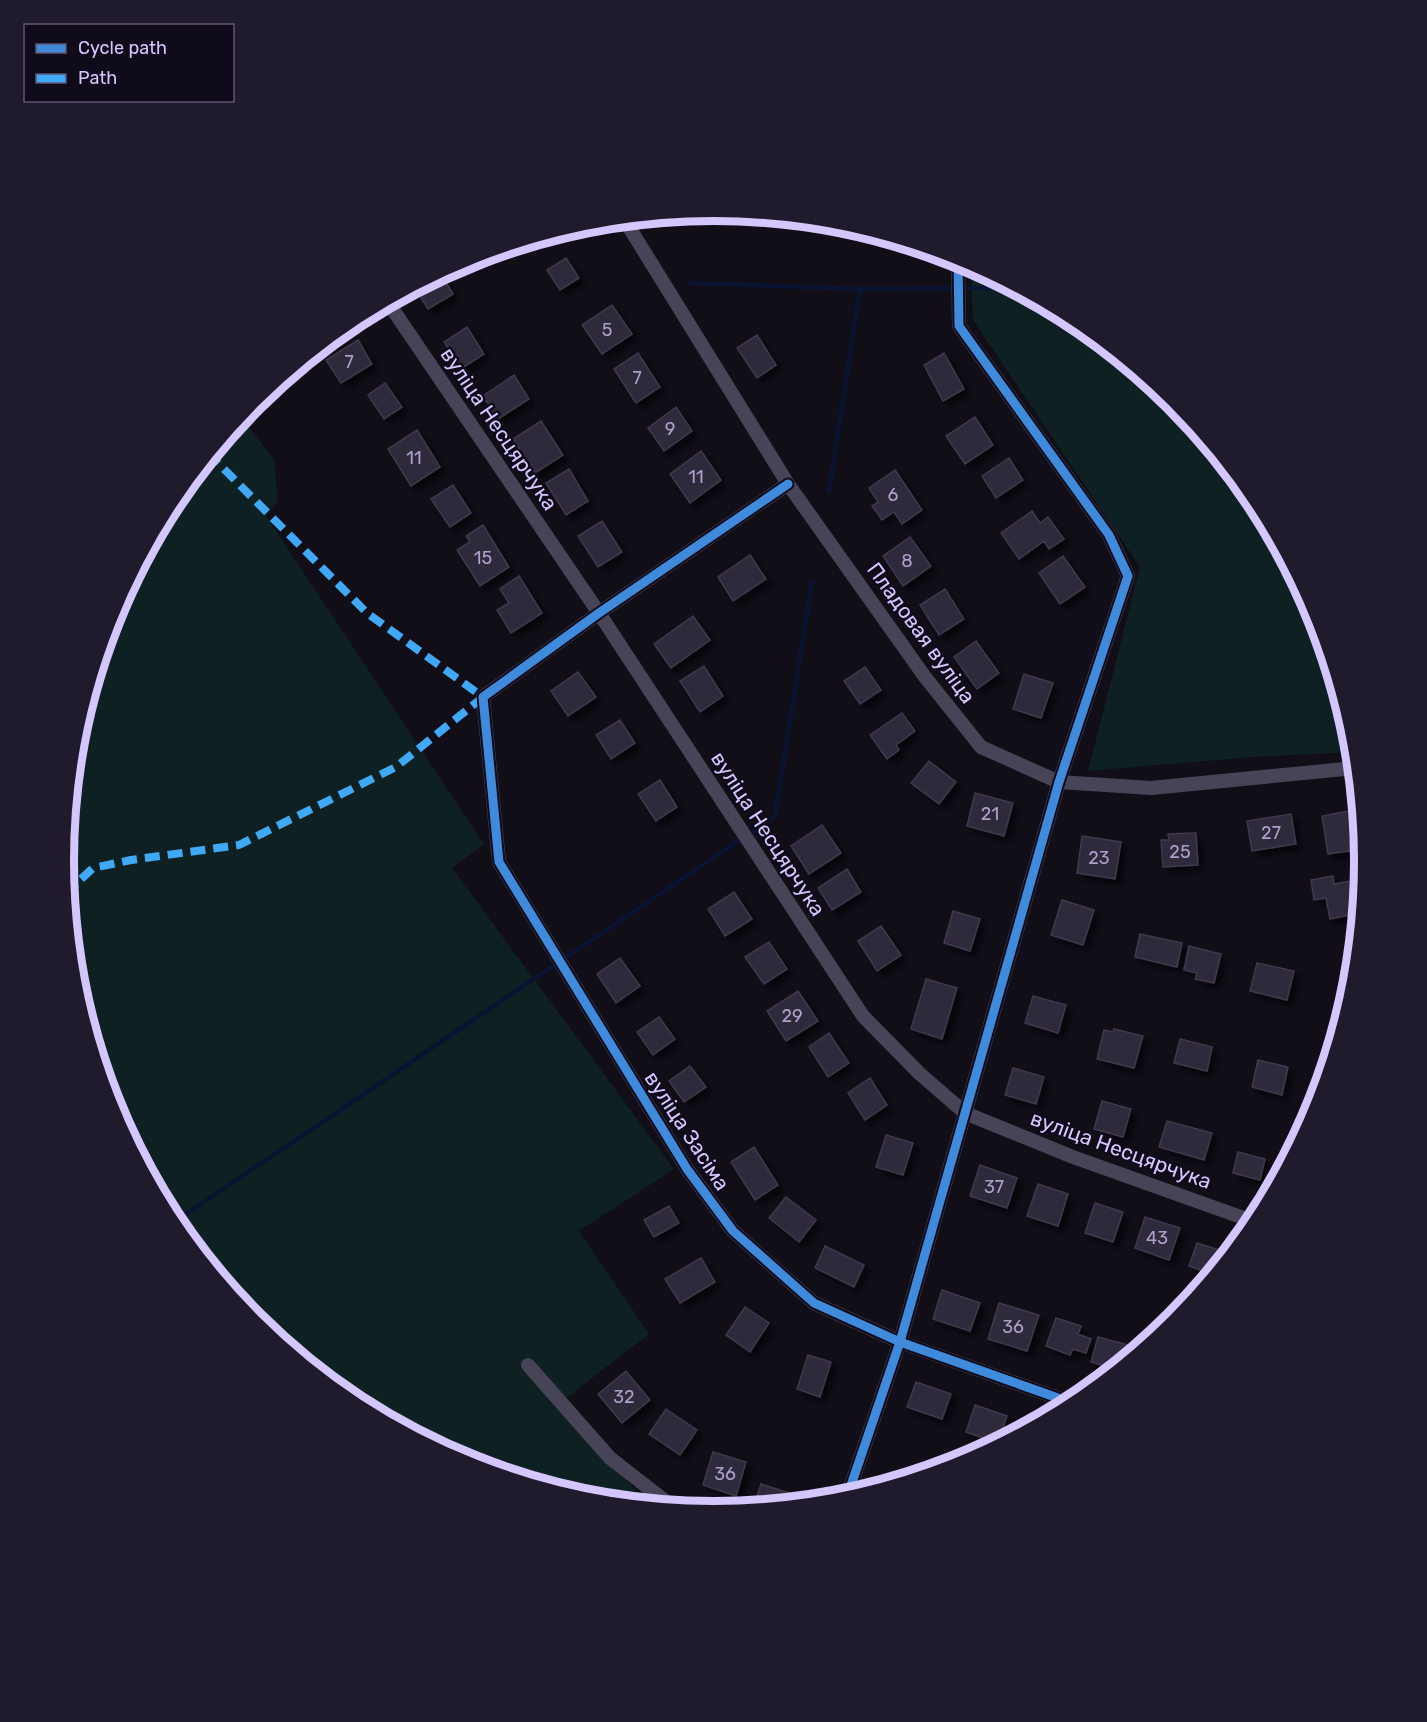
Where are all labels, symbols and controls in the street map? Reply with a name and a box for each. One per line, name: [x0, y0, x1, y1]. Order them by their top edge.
legend: [24, 24, 234, 102]
text: Cycle path: [78, 37, 167, 59]
text: Path: [78, 67, 117, 89]
house number: 5: [602, 319, 612, 341]
street label: вуліца Несцярчука: [436, 343, 563, 515]
house number: 7: [344, 351, 354, 373]
house number: 7: [632, 367, 642, 389]
house number: 9: [665, 418, 675, 440]
house number: 11: [406, 447, 422, 469]
house number: 11: [688, 466, 704, 488]
house number: 6: [888, 484, 899, 506]
house number: 15: [474, 547, 492, 569]
house number: 8: [901, 550, 913, 572]
street label: Пладовая вуліца: [862, 557, 981, 708]
street label: вуліца Несцярчука: [706, 747, 831, 921]
house number: 21: [981, 803, 999, 825]
house number: 27: [1261, 822, 1281, 844]
house number: 25: [1169, 841, 1191, 863]
house number: 23: [1088, 847, 1110, 869]
house number: 29: [781, 1005, 803, 1027]
street label: вуліца Засіма: [640, 1067, 735, 1195]
street label: вуліца Несцярчука: [1027, 1105, 1215, 1194]
house number: 37: [984, 1176, 1004, 1198]
house number: 43: [1146, 1227, 1168, 1249]
house number: 36: [1002, 1316, 1024, 1338]
house number: 32: [613, 1386, 635, 1408]
house number: 36: [714, 1463, 736, 1485]

